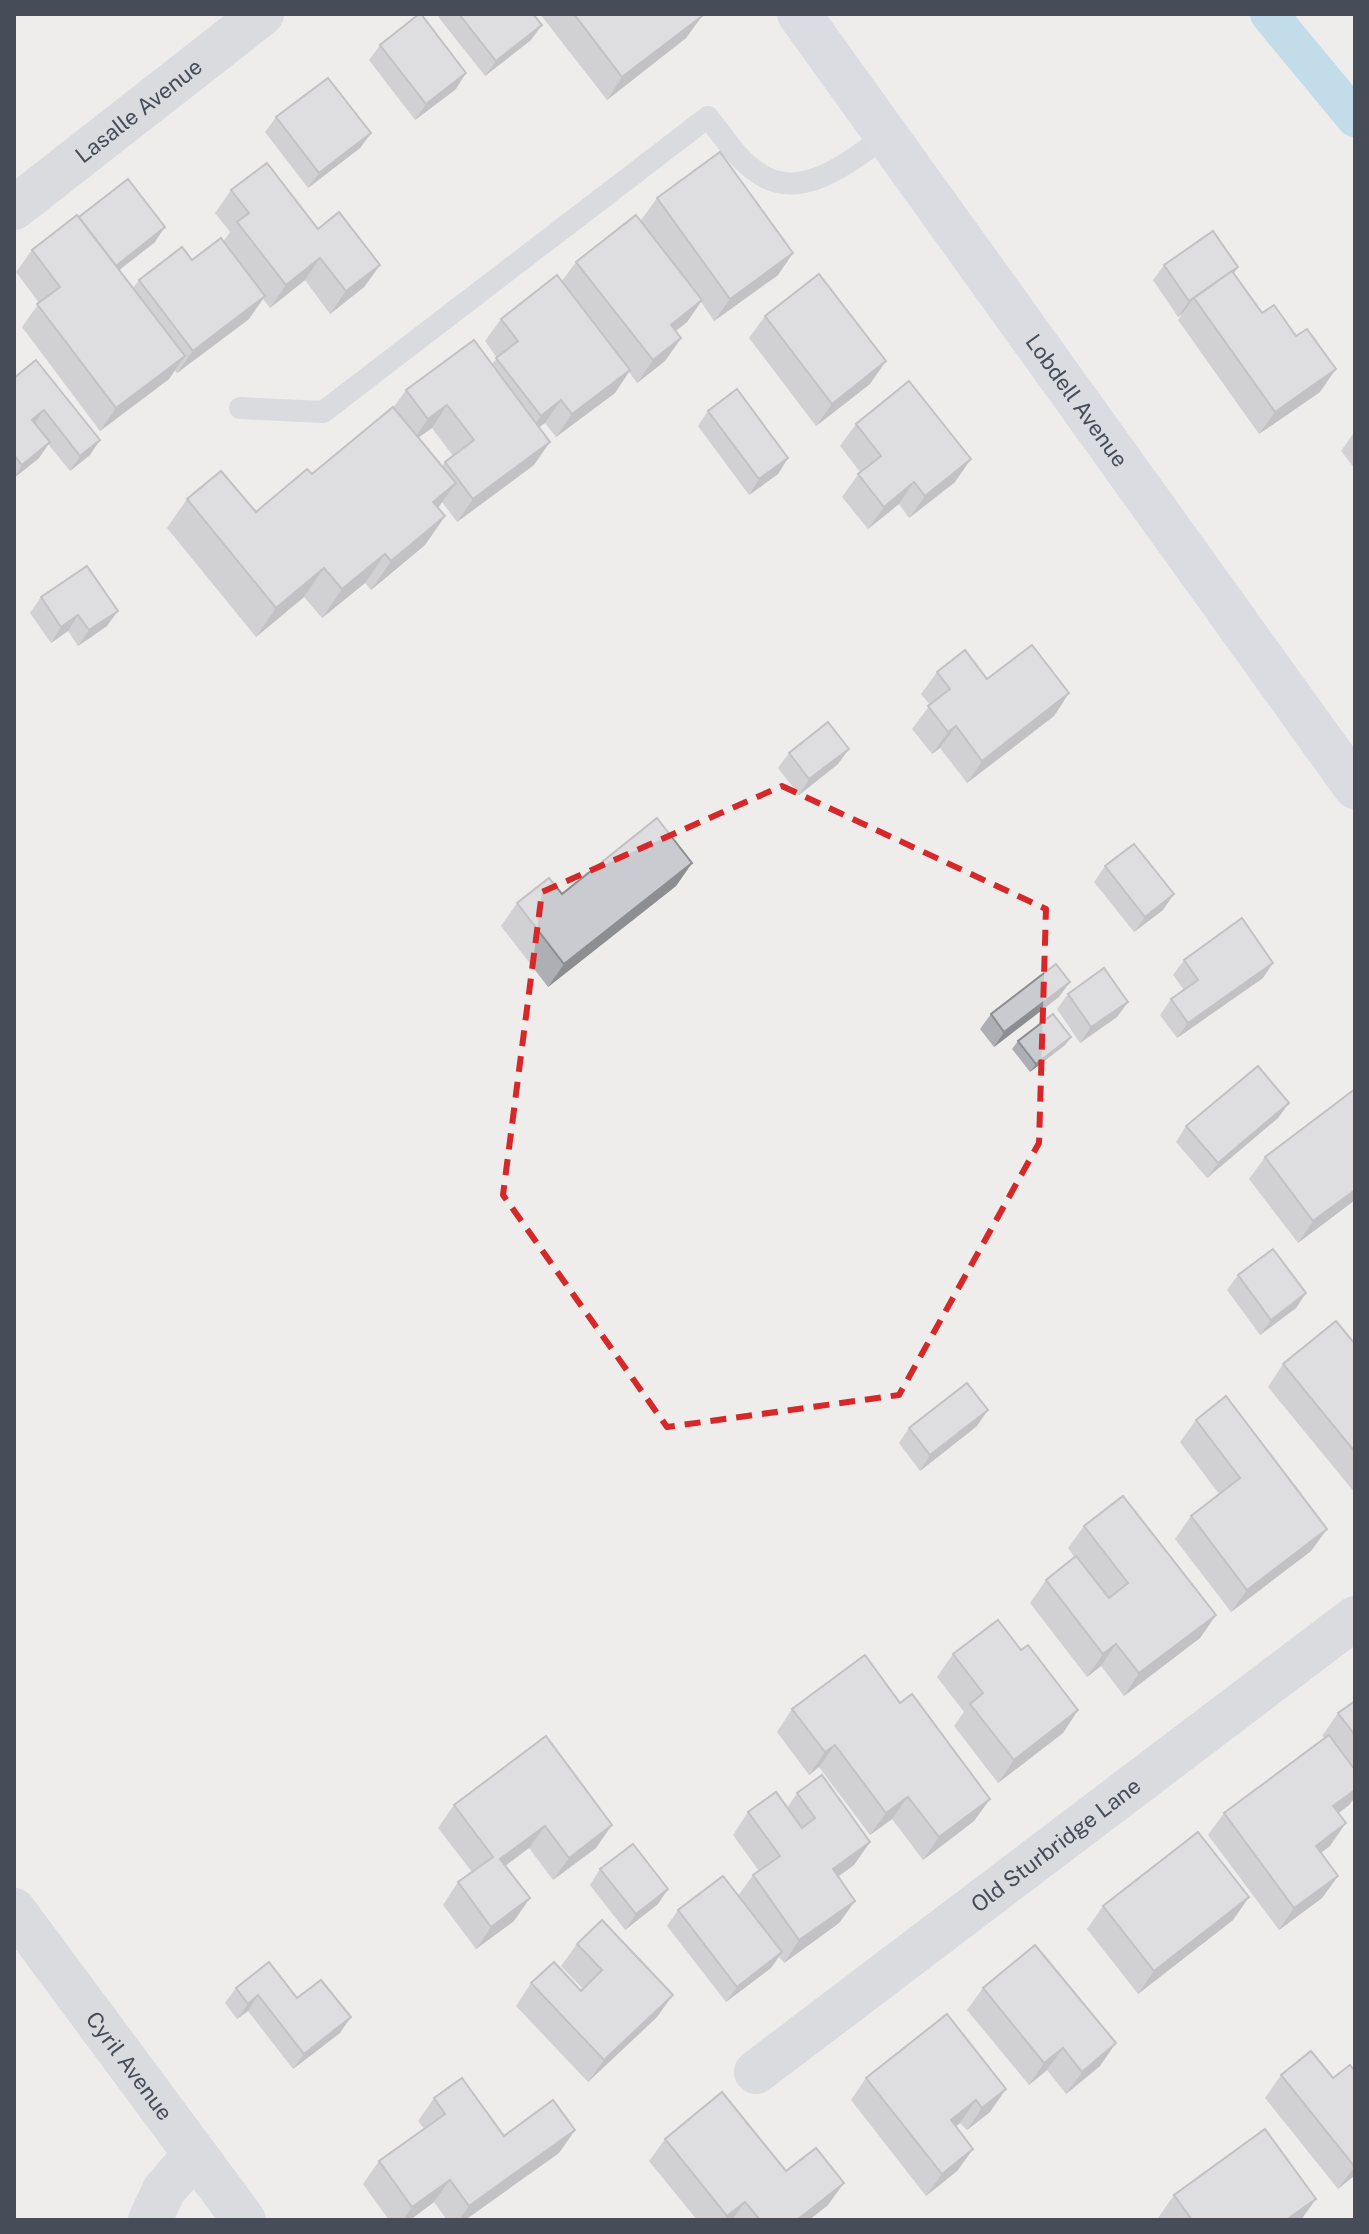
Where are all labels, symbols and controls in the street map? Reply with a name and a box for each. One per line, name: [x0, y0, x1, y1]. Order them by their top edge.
street label: Lasalle Avenue: [70, 53, 207, 168]
street label: Lobdell Avenue: [1020, 329, 1133, 472]
street label: Old Sturbridge Lane: [966, 1772, 1146, 1917]
street label: Cyril Avenue: [81, 2006, 178, 2125]

